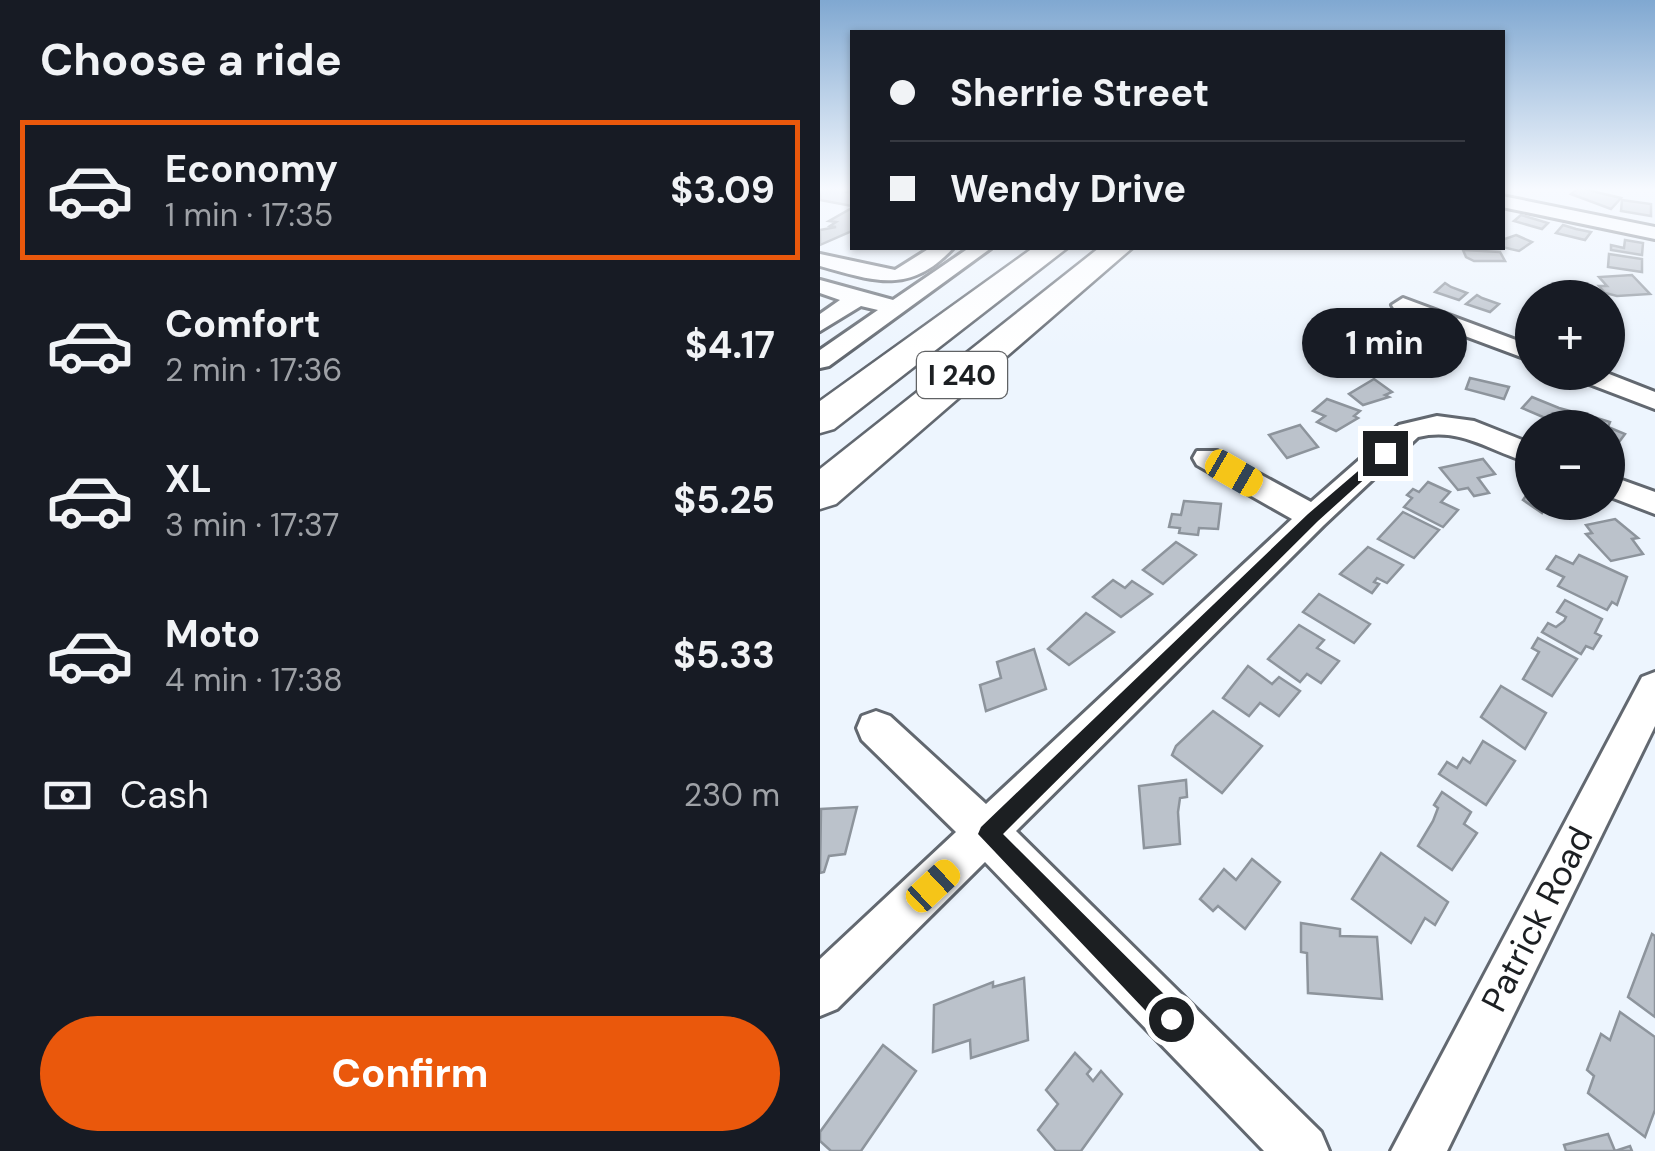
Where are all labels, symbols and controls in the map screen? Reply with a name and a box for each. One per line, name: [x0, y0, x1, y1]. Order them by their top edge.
text: Choose a ride: [40, 30, 342, 89]
text: Sherrie Street: [950, 68, 1209, 118]
text: Economy: [165, 144, 338, 194]
icon: car: [45, 145, 135, 235]
text: Wendy Drive: [950, 164, 1186, 214]
text: $3.09: [670, 165, 775, 215]
text: 1 min · 17:35: [165, 194, 333, 236]
map controls: [1515, 280, 1625, 520]
button: +: [1515, 280, 1625, 390]
text: Comfort: [165, 299, 321, 349]
icon: car: [45, 300, 135, 390]
callout: 1 min: [1302, 308, 1468, 378]
text: $4.17: [685, 320, 775, 370]
text: 1 min: [1346, 322, 1423, 364]
text: 2 min · 17:36: [165, 349, 342, 391]
road number: I 240: [917, 352, 1007, 398]
button: −: [1515, 410, 1625, 520]
route end: [1363, 431, 1408, 476]
car: [1201, 445, 1267, 501]
text: XL: [165, 454, 212, 504]
icon: car: [45, 455, 135, 545]
text: $5.25: [673, 475, 775, 525]
text: 3 min · 17:37: [165, 504, 339, 546]
text: Moto: [165, 609, 260, 659]
icon: car: [45, 610, 135, 700]
text: $5.33: [673, 630, 775, 680]
text: 4 min · 17:38: [165, 659, 343, 701]
icon: cash: [40, 768, 95, 823]
text: Cash: [120, 770, 209, 820]
text: 230 m: [684, 774, 780, 816]
street label: Patrick Road: [1471, 819, 1603, 1019]
car: [901, 855, 965, 917]
route start: [1149, 997, 1194, 1042]
button: Confirm: [40, 1016, 780, 1131]

